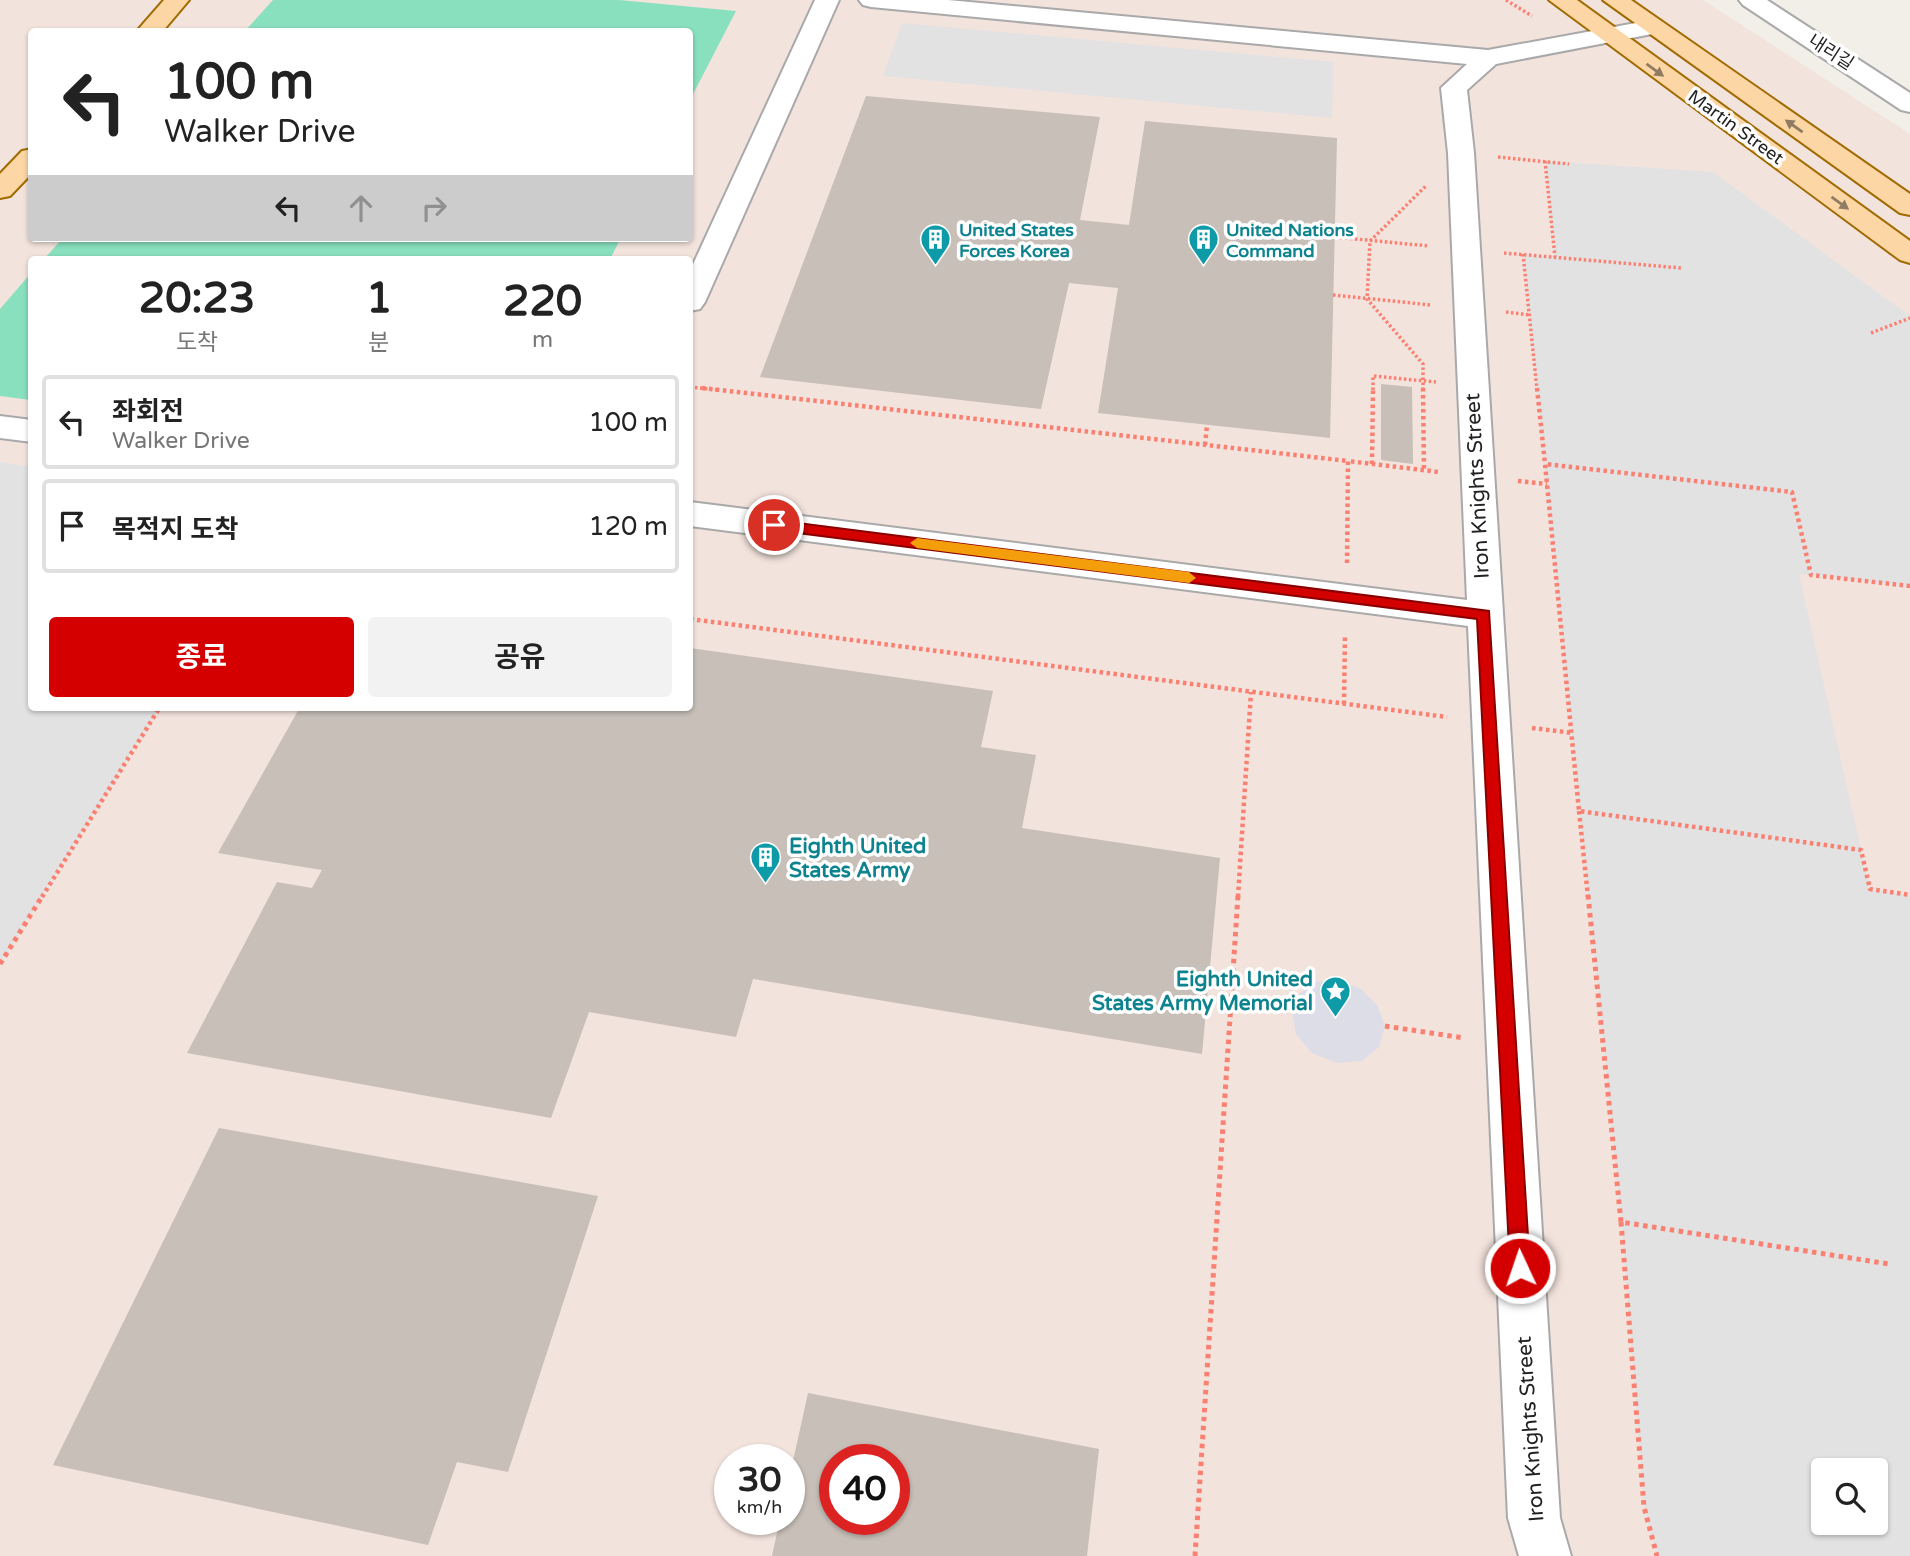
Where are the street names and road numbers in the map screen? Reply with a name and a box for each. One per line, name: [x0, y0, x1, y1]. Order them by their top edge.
street label: 내리길: [1804, 29, 1858, 75]
street label: Martin Street: [1684, 85, 1788, 169]
street label: Iron Knights Street: [1460, 392, 1495, 579]
street label: Iron Knights Street: [1512, 1335, 1549, 1523]

